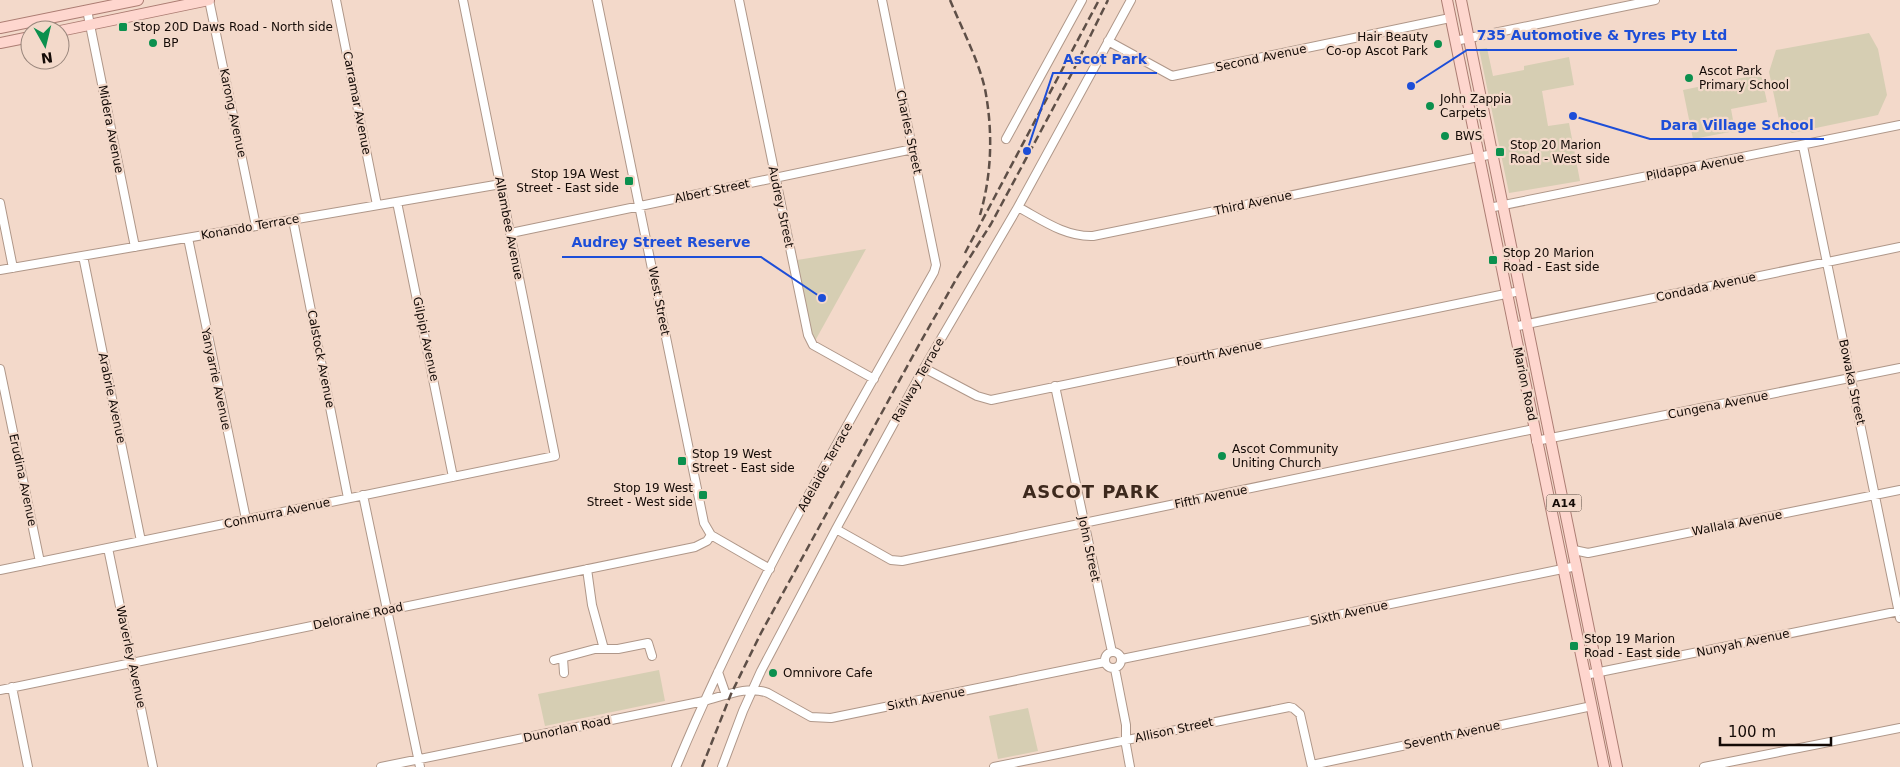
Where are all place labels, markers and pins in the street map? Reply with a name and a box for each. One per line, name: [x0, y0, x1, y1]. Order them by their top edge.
place label: Stop 20D Daws Road - North side: [133, 20, 333, 34]
marker: Stop 20D Daws Road - North side: [117, 21, 129, 33]
callout: 735 Automotive & Tyres Pty Ltd: [1467, 21, 1737, 50]
place label: Hair Beauty Co-op Ascot Park: [1326, 30, 1428, 58]
place label: BP: [163, 36, 178, 50]
marker: BP: [147, 37, 159, 49]
marker: Hair Beauty Co-op Ascot Park: [1432, 38, 1444, 50]
callout: Ascot Park: [1053, 44, 1157, 73]
place label: Ascot Park Primary School: [1699, 64, 1789, 92]
marker: Ascot Park Primary School: [1683, 72, 1695, 84]
place label: John Zappia Carpets: [1439, 92, 1511, 120]
marker: John Zappia Carpets: [1424, 100, 1436, 112]
callout: Dara Village School: [1650, 110, 1824, 139]
place label: BWS: [1455, 129, 1482, 143]
marker: BWS: [1439, 130, 1451, 142]
place label: Stop 20 Marion Road - West side: [1510, 138, 1610, 166]
marker: Stop 20 Marion Road - West side: [1494, 146, 1506, 158]
place label: Stop 19A West Street - East side: [516, 167, 619, 195]
marker: Stop 19A West Street - East side: [623, 175, 635, 187]
callout: Audrey Street Reserve: [562, 228, 761, 257]
place label: Stop 20 Marion Road - East side: [1503, 246, 1599, 274]
marker: Stop 20 Marion Road - East side: [1487, 254, 1499, 266]
place label: Ascot Community Uniting Church: [1232, 442, 1338, 470]
place label: Stop 19 West Street - East side: [692, 447, 795, 475]
marker: Ascot Community Uniting Church: [1216, 450, 1228, 462]
marker: Stop 19 West Street - East side: [676, 455, 688, 467]
place label: Stop 19 West Street - West side: [587, 481, 693, 509]
marker: Stop 19 West Street - West side: [697, 489, 709, 501]
place label: Stop 19 Marion Road - East side: [1584, 632, 1680, 660]
marker: Stop 19 Marion Road - East side: [1568, 640, 1580, 652]
place label: Omnivore Cafe: [783, 666, 873, 680]
marker: Omnivore Cafe: [767, 667, 779, 679]

